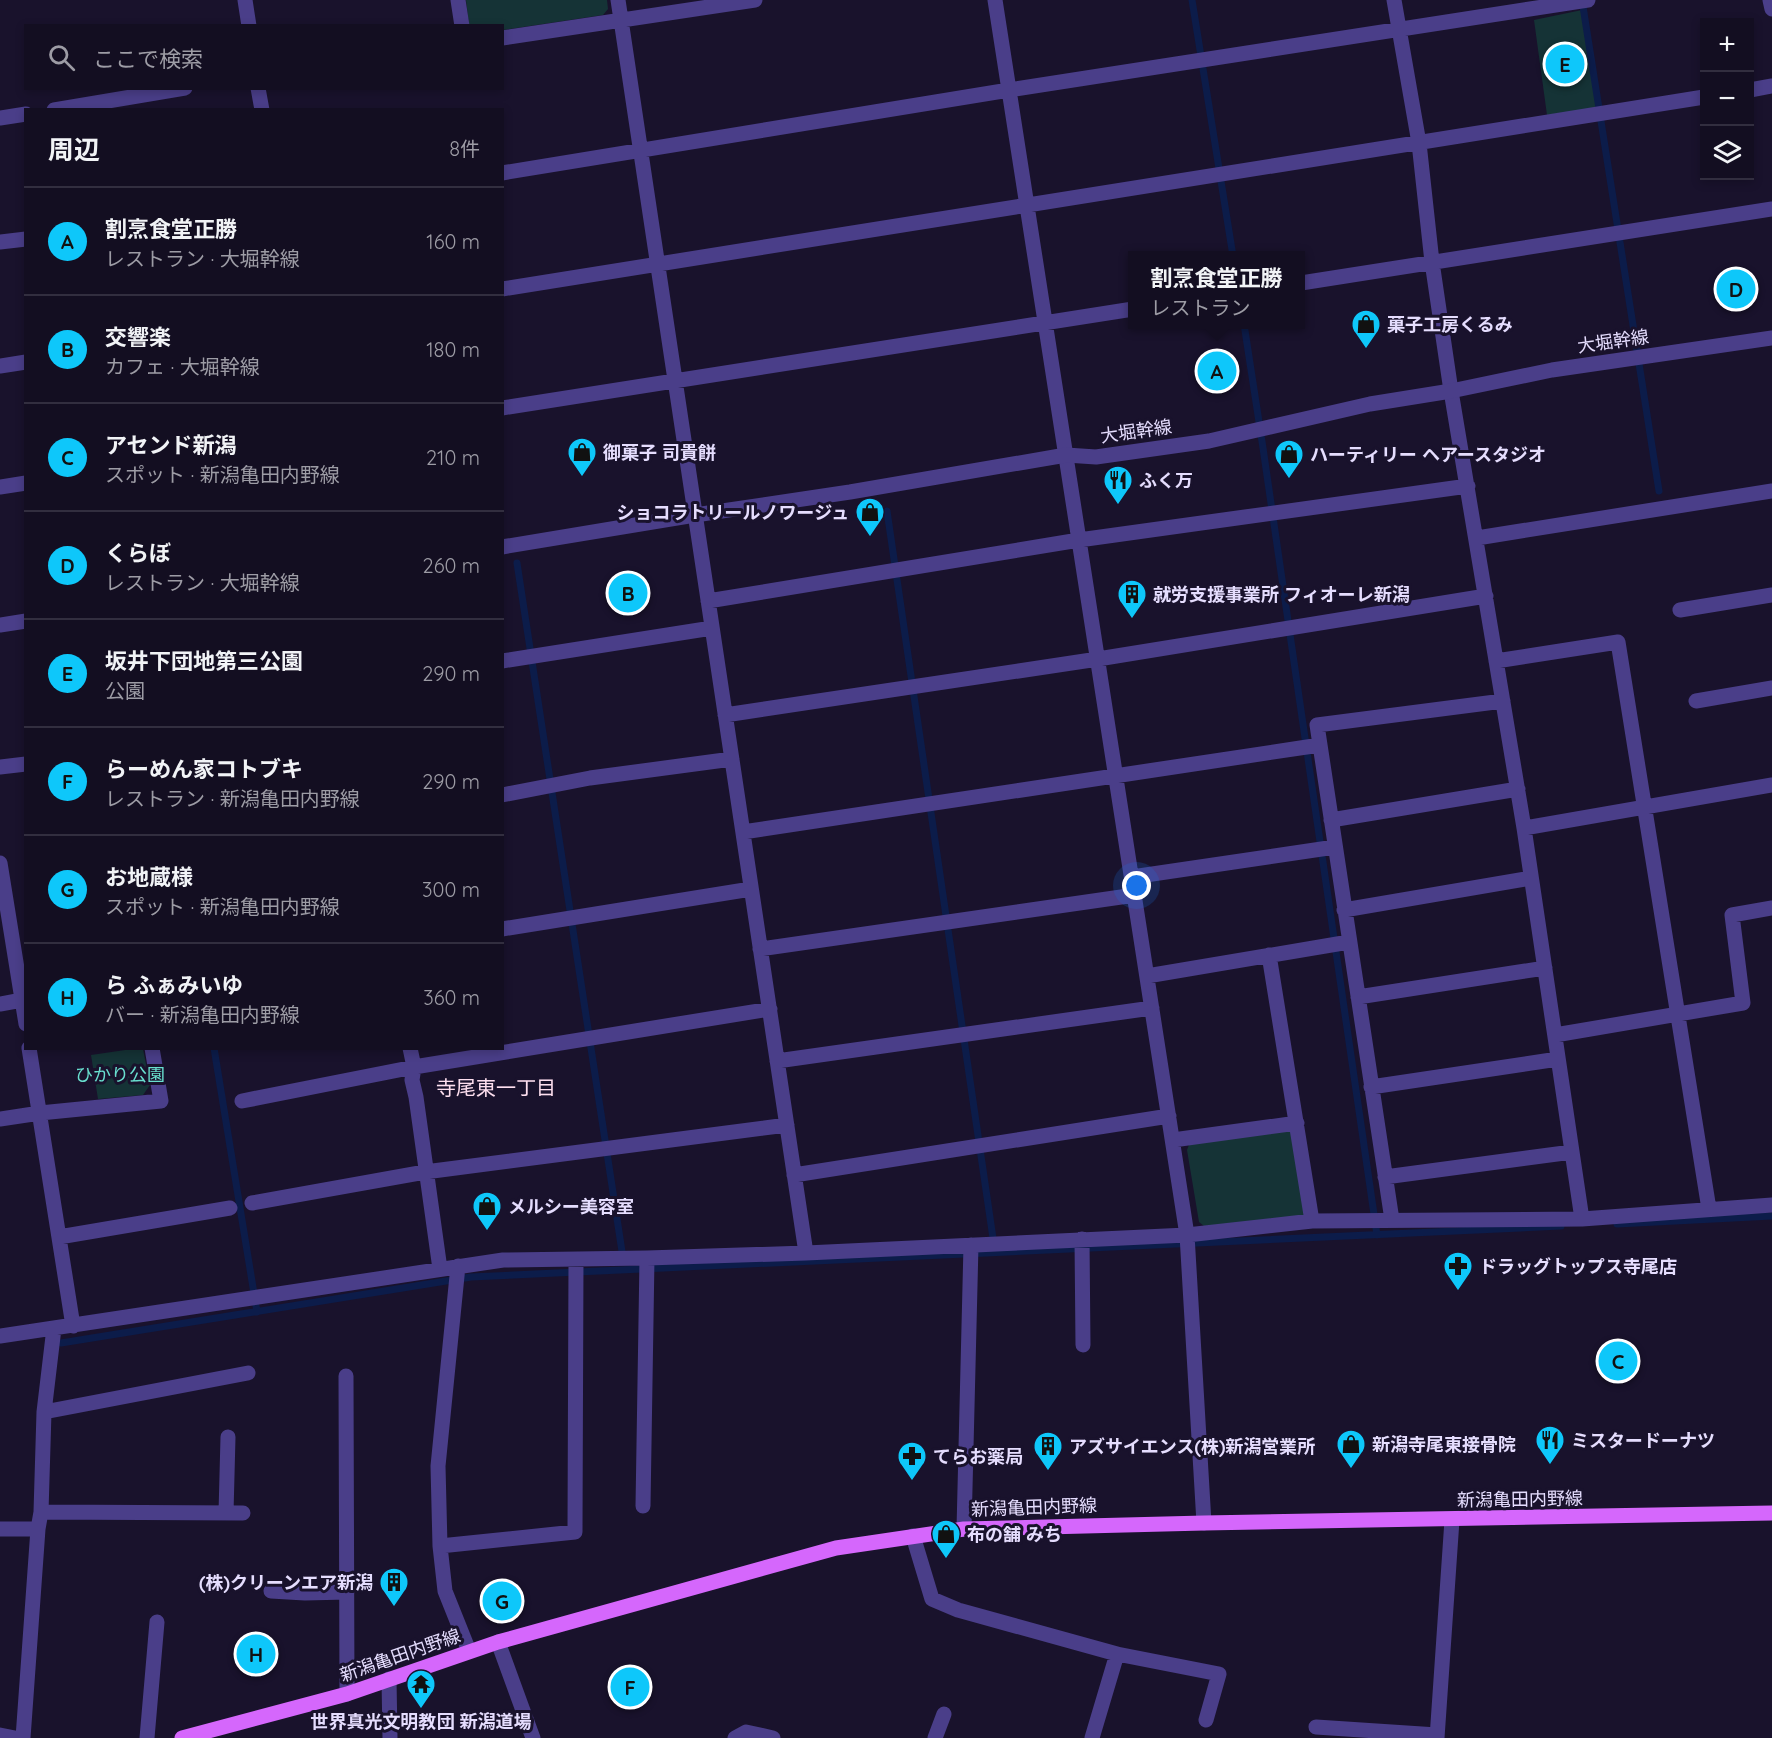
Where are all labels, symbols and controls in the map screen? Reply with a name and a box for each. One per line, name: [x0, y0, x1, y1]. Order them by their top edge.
map controls: [1700, 18, 1754, 180]
button: +: [1700, 18, 1754, 72]
search box: [24, 24, 504, 90]
icon: search: [45, 41, 78, 74]
pin: E: [1546, 42, 1584, 86]
text: ここで検索: [93, 45, 203, 73]
button: −: [1700, 72, 1754, 126]
button: layers: [1700, 126, 1754, 180]
text: 周辺: [48, 133, 100, 166]
text: 8件: [449, 136, 480, 161]
text: 割烹食堂正勝: [105, 215, 237, 243]
text: A: [61, 229, 74, 254]
text: 160 m: [426, 229, 480, 254]
text: レストラン · 大堀幹線: [105, 246, 300, 271]
popup: [1128, 251, 1305, 329]
text: 割烹食堂正勝: [1150, 264, 1283, 292]
pin: D: [1716, 266, 1756, 312]
text: レストラン: [1150, 295, 1250, 320]
shop icon: 菓子工房くるみ: [1350, 308, 1382, 350]
place label: 菓子工房くるみ: [1387, 313, 1513, 336]
text: 交響楽: [105, 323, 171, 351]
street label: 大堀幹線: [1576, 325, 1650, 357]
text: B: [61, 337, 74, 362]
text: 180 m: [426, 337, 480, 362]
pin: A: [1198, 348, 1236, 394]
text: カフェ · 大堀幹線: [105, 354, 260, 379]
street label: 大堀幹線: [1099, 415, 1173, 447]
text: アセンド新潟: [105, 431, 237, 459]
shop icon: 御菓子 司貴餅: [566, 436, 598, 478]
shop icon: ハーティリー ヘアースタジオ: [1273, 438, 1305, 480]
place label: 御菓子 司貴餅: [602, 441, 716, 464]
place label: ハーティリー ヘアースタジオ: [1310, 443, 1546, 466]
text: C: [61, 445, 74, 470]
text: 210 m: [426, 445, 480, 470]
text: スポット · 新潟亀田内野線: [105, 462, 340, 487]
restaurant icon: ふく万: [1102, 464, 1134, 506]
place label: ふく万: [1139, 469, 1193, 492]
shop icon: ショコラトリールノワージュ: [854, 496, 886, 538]
place label: ショコラトリールノワージュ: [617, 501, 849, 524]
text: くらぼ: [105, 539, 171, 567]
text: D: [60, 553, 75, 578]
text: 260 m: [423, 553, 480, 578]
text: レストラン · 大堀幹線: [105, 570, 300, 595]
pin: B: [608, 570, 648, 616]
building icon: 就労支援事業所 フィオーレ新潟: [1116, 578, 1148, 620]
place label: 就労支援事業所 フィオーレ新潟: [1153, 583, 1410, 606]
text: 坂井下団地第三公園: [105, 647, 303, 675]
text: E: [62, 661, 73, 686]
text: 290 m: [422, 661, 480, 686]
text: 公園: [105, 678, 145, 703]
text: らーめん家コトブキ: [105, 755, 303, 783]
text: F: [62, 769, 73, 794]
text: 290 m: [422, 769, 480, 794]
text: レストラン · 新潟亀田内野線: [105, 786, 360, 811]
text: お地蔵様: [105, 863, 193, 891]
your location: [1122, 871, 1151, 900]
text: G: [61, 877, 74, 902]
text: 300 m: [422, 877, 480, 902]
text: スポット · 新潟亀田内野線: [105, 894, 340, 919]
text: ら ふぁみいゆ: [105, 971, 243, 999]
text: H: [60, 985, 75, 1010]
text: 360 m: [423, 985, 480, 1010]
text: バー · 新潟亀田内野線: [105, 1002, 300, 1027]
park label: ひかり公園: [75, 1063, 165, 1086]
district label: 寺尾東一丁目: [436, 1075, 556, 1100]
shop icon: メルシー美容室: [471, 1190, 503, 1232]
place label: メルシー美容室: [508, 1195, 634, 1218]
pharmacy icon: ドラッグトップス寺尾店: [1442, 1250, 1474, 1292]
place label: ドラッグトップス寺尾店: [1479, 1255, 1677, 1278]
pin: C: [1598, 1338, 1638, 1384]
restaurant icon: ミスタードーナツ: [1534, 1424, 1566, 1466]
shop icon: 新潟寺尾東接骨院: [1335, 1428, 1367, 1470]
place label: ミスタードーナツ: [1571, 1429, 1715, 1452]
building icon: アズサイエンス(株)新潟営業所: [1032, 1430, 1064, 1472]
place label: 新潟寺尾東接骨院: [1372, 1433, 1516, 1456]
place label: アズサイエンス(株)新潟営業所: [1069, 1435, 1315, 1458]
pharmacy icon: てらお薬局: [896, 1440, 928, 1482]
place label: てらお薬局: [933, 1445, 1023, 1468]
street label: 新潟亀田内野線: [1457, 1486, 1583, 1512]
street label: 新潟亀田内野線: [971, 1493, 1097, 1521]
shop icon: 布の舗 みち: [930, 1518, 962, 1560]
place label: 布の舗 みち: [967, 1523, 1062, 1546]
building icon: (株)クリーンエア新潟: [378, 1566, 410, 1608]
place label: (株)クリーンエア新潟: [199, 1571, 373, 1594]
pin: G: [482, 1578, 522, 1624]
street label: 新潟亀田内野線: [337, 1624, 463, 1686]
pin: H: [236, 1632, 276, 1676]
pin: F: [610, 1664, 650, 1710]
temple icon: 世界真光文明教団 新潟道場: [405, 1668, 437, 1710]
place label: 世界真光文明教団 新潟道場: [310, 1710, 532, 1733]

